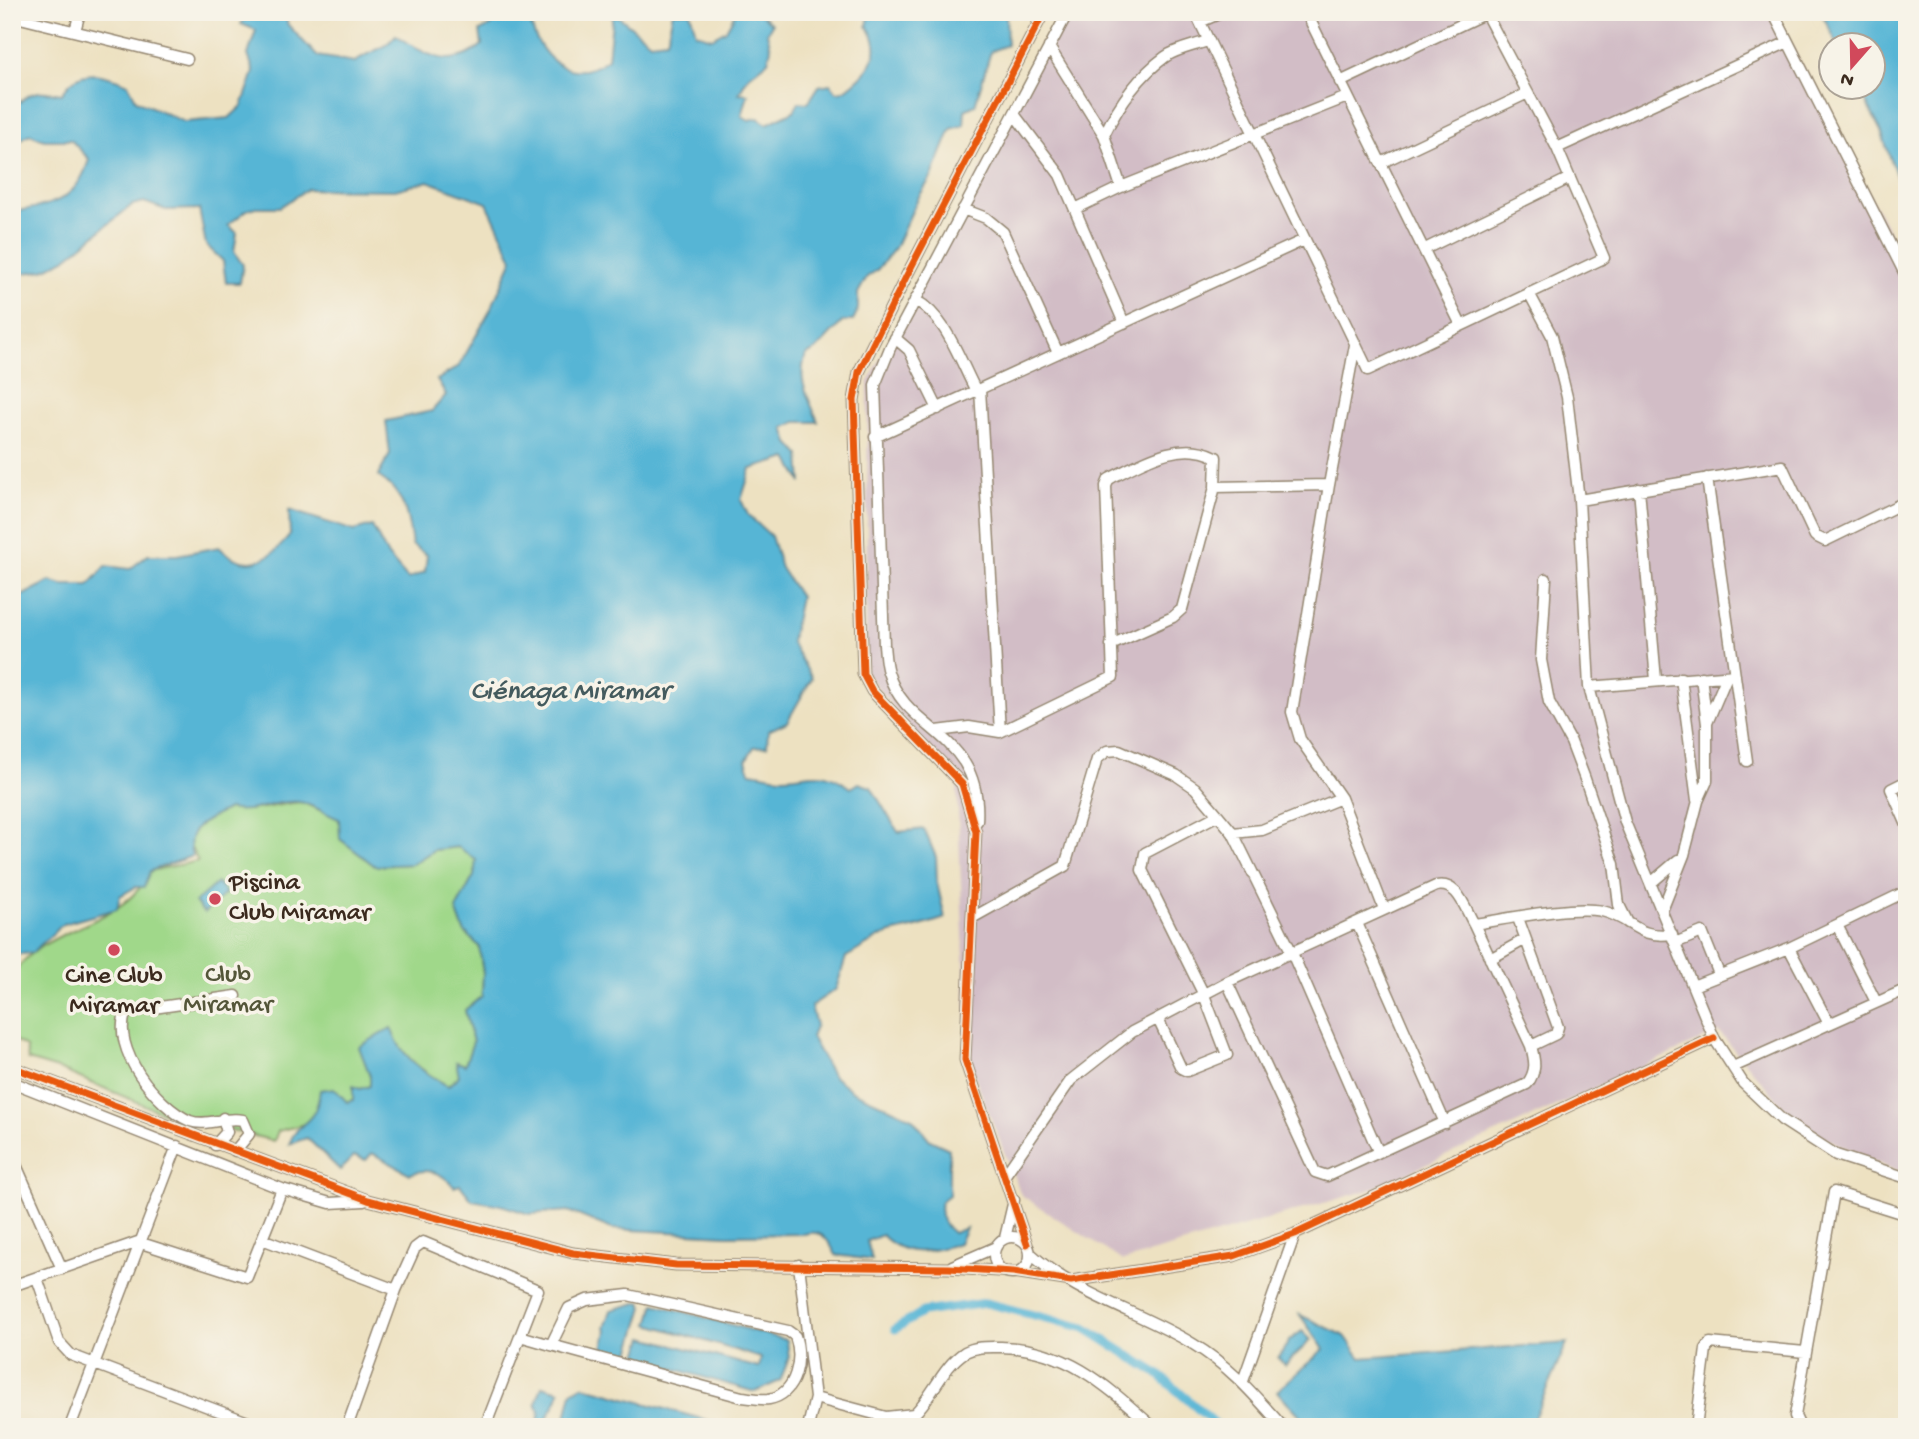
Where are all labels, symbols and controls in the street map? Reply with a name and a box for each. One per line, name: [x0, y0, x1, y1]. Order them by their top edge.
north arrow: [1818, 32, 1888, 102]
text: N: [1838, 66, 1857, 92]
water label: Ciénaga Miramar: [471, 676, 675, 709]
place label: Piscina Club Miramar: [228, 869, 373, 930]
marker: Piscina Club Miramar: [207, 891, 223, 907]
marker: Cine Club Miramar: [106, 942, 122, 958]
park label: Club Miramar: [183, 961, 275, 1022]
place label: Cine Club Miramar: [65, 962, 163, 1023]

